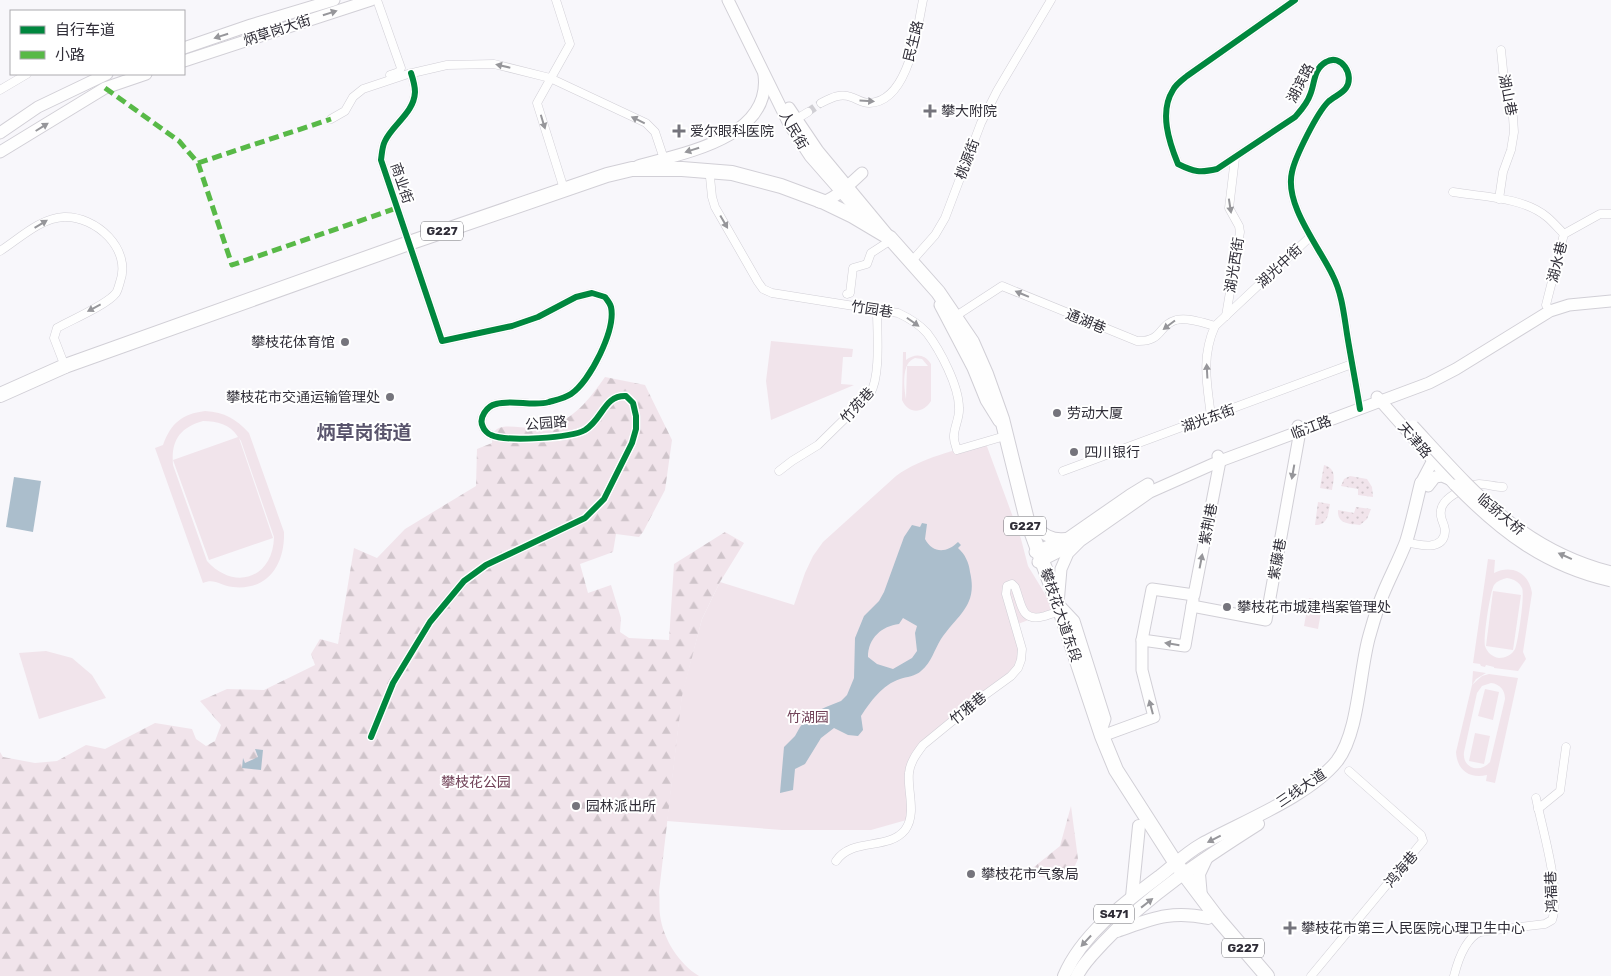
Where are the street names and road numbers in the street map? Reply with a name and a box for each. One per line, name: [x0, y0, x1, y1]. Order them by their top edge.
street label: 炳草岗大街: [241, 12, 313, 49]
street label: 民生路: [900, 19, 927, 64]
street label: 湖滨路: [1283, 61, 1318, 106]
street label: 湖山巷: [1495, 73, 1520, 117]
street label: 人民街: [776, 108, 811, 153]
street label: 桃源街: [952, 137, 983, 182]
street label: 商业街: [387, 161, 416, 206]
road number: G227: [421, 222, 463, 240]
street label: 湖光西街: [1222, 236, 1247, 294]
street label: 湖水巷: [1544, 240, 1571, 285]
street label: 湖光中街: [1253, 241, 1306, 292]
street label: 竹园巷: [850, 298, 894, 321]
street label: 通湖巷: [1063, 306, 1108, 337]
street label: 竹苑巷: [837, 384, 878, 427]
street label: 湖光东街: [1179, 401, 1237, 436]
street label: 临江路: [1289, 412, 1334, 443]
street label: 公园路: [524, 413, 568, 434]
street label: 天津路: [1394, 419, 1435, 462]
street label: 临骄大桥: [1474, 490, 1528, 539]
street label: 紫荆巷: [1196, 502, 1221, 546]
road number: G227: [1004, 516, 1046, 536]
street label: 紫藤巷: [1265, 537, 1290, 581]
street label: 攀枝花大道东段: [1037, 566, 1085, 664]
street label: 竹雅巷: [947, 689, 990, 728]
street label: 三线大道: [1273, 766, 1329, 811]
street label: 鸿海巷: [1381, 848, 1422, 891]
street label: 鸿福巷: [1542, 871, 1561, 913]
road number: S471: [1094, 904, 1134, 924]
road number: G227: [1222, 938, 1264, 958]

